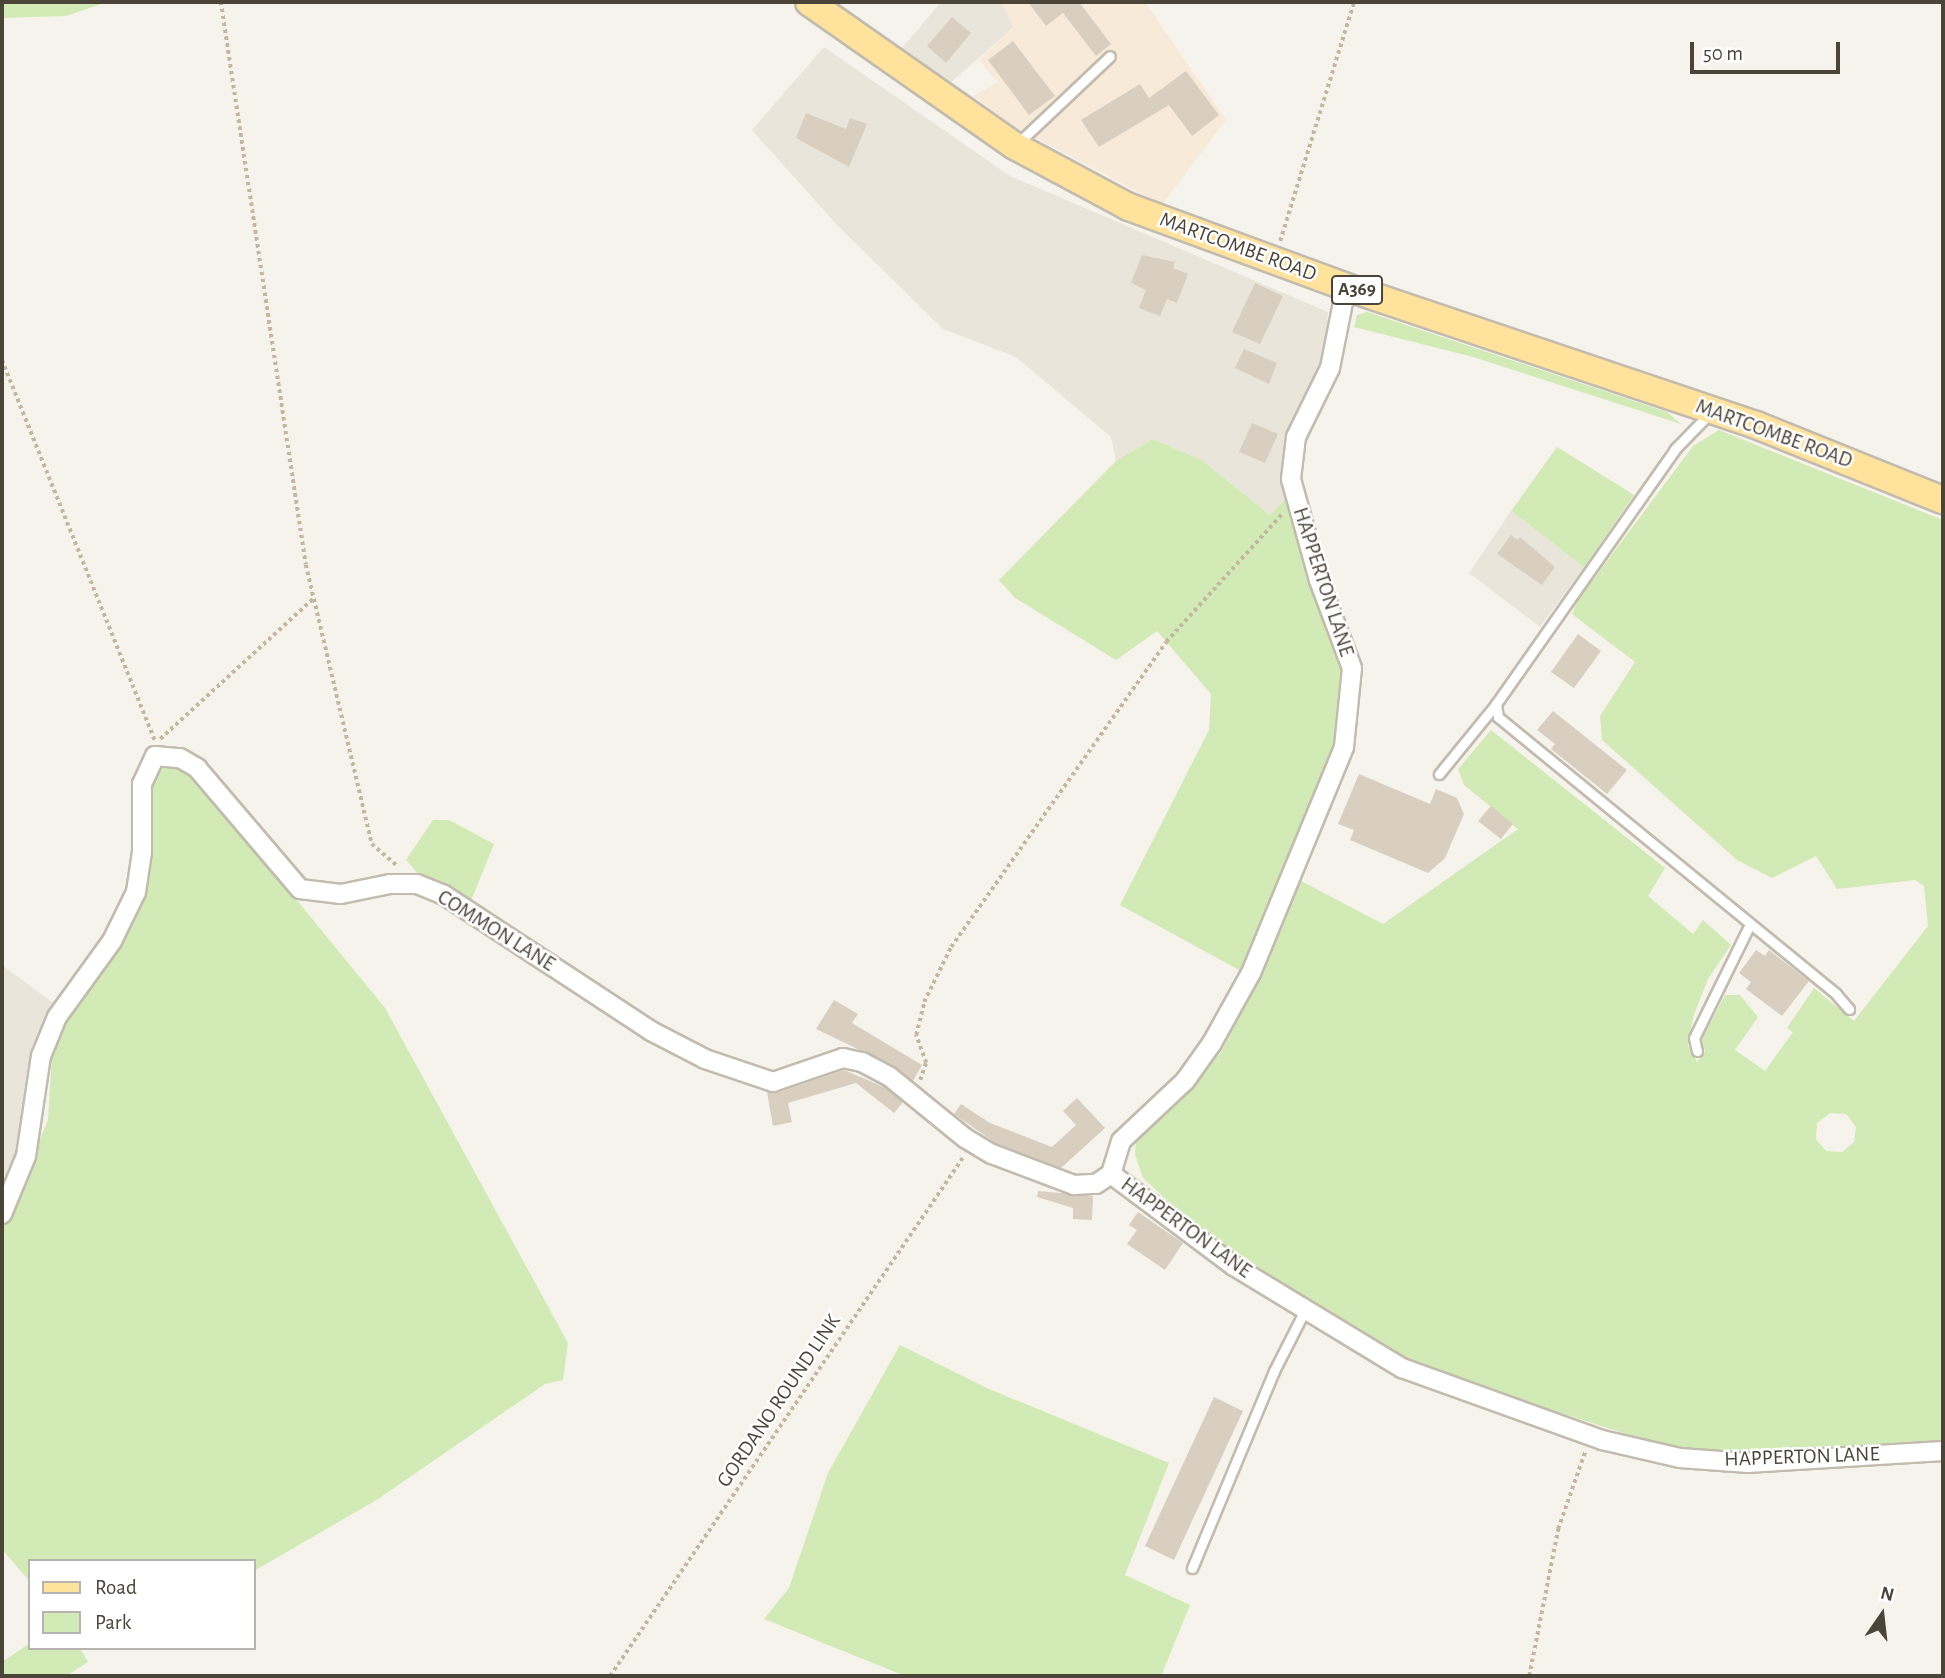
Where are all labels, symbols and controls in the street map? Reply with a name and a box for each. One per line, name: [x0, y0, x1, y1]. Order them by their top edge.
scale bar: [1693, 28, 1843, 72]
text: 50 m: [1703, 43, 1743, 64]
street label: MARTCOMBE ROAD: [1156, 207, 1320, 287]
road number: A369: [1331, 274, 1383, 306]
street label: MARTCOMBE ROAD: [1692, 394, 1856, 474]
street label: HAPPERTON LANE: [1287, 504, 1359, 660]
street label: COMMON LANE: [433, 885, 559, 977]
street label: HAPPERTON LANE: [1116, 1172, 1256, 1284]
street label: GORDANO ROUND LINK: [712, 1310, 846, 1492]
street label: HAPPERTON LANE: [1724, 1442, 1880, 1472]
legend: [28, 1559, 256, 1650]
text: Road: [95, 1577, 137, 1598]
north arrow: [1847, 1580, 1917, 1650]
text: N: [1878, 1583, 1896, 1605]
text: Park: [95, 1612, 131, 1633]

